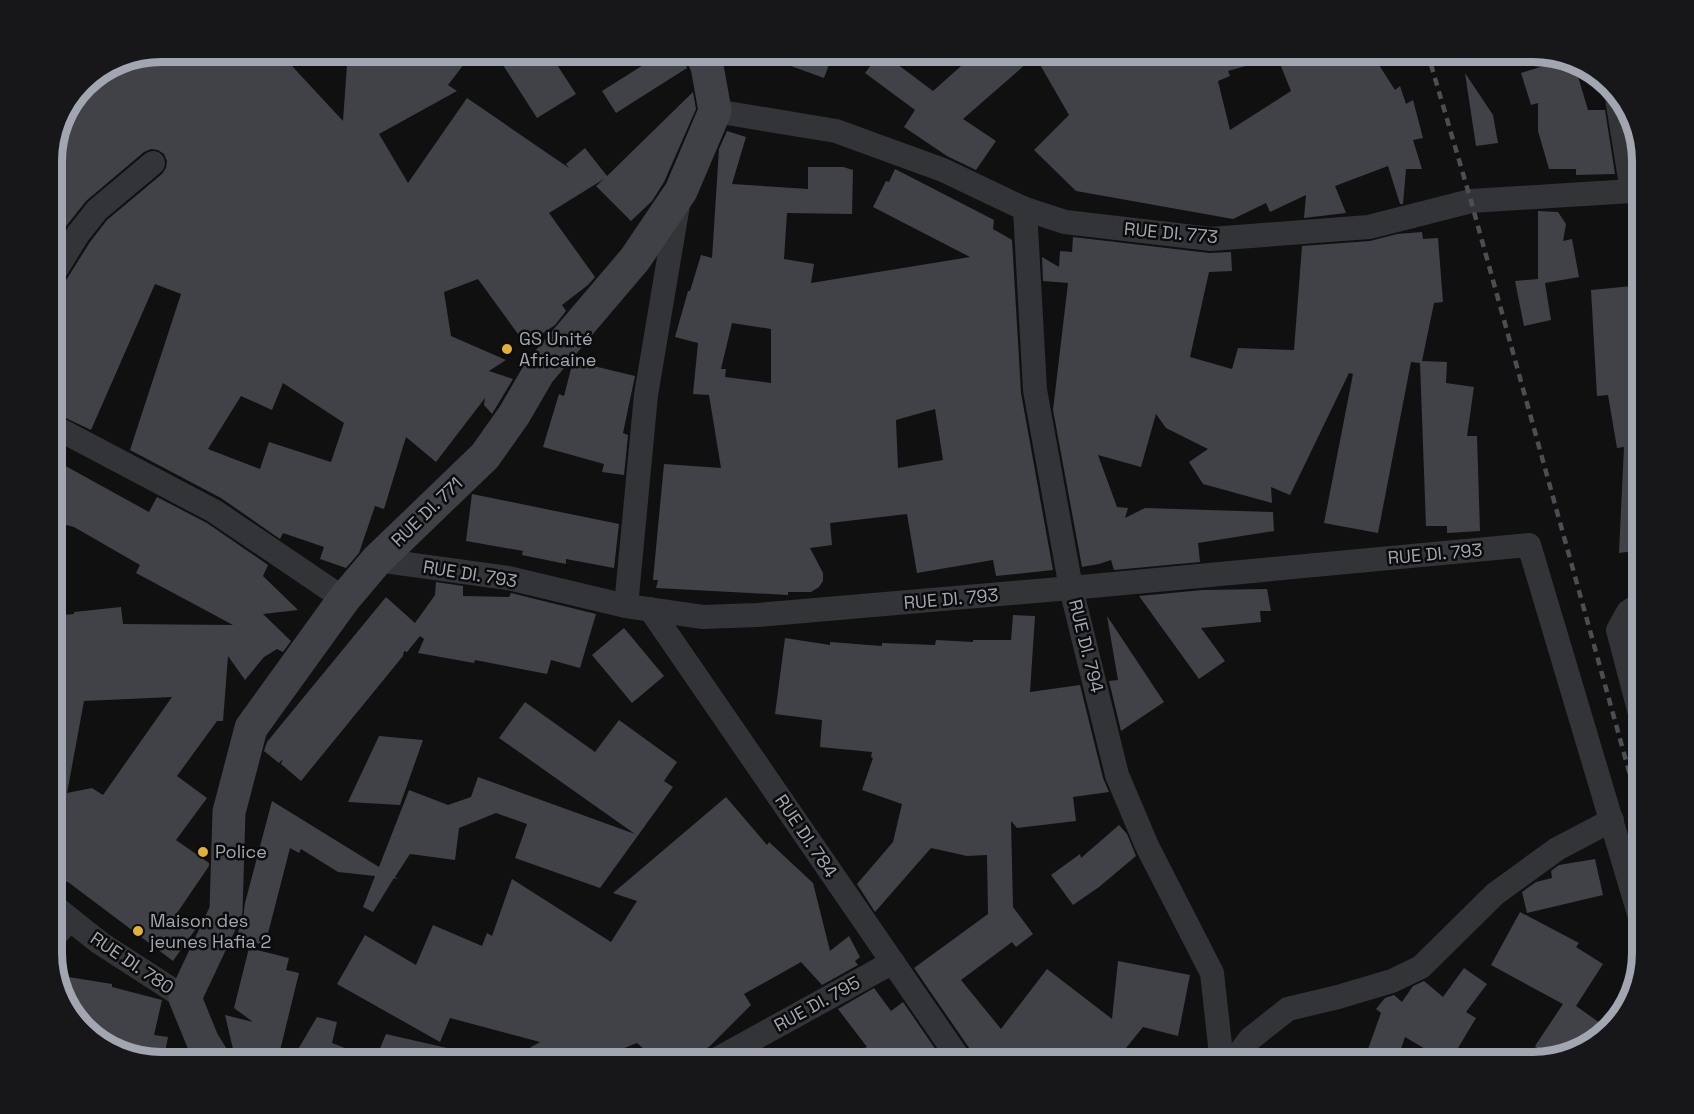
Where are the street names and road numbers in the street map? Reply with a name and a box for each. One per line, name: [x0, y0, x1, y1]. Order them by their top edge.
street label: RUE DI. 773: [1123, 217, 1219, 248]
street label: RUE DI. 771: [386, 472, 467, 551]
street label: RUE DI. 793: [1387, 538, 1483, 569]
street label: RUE DI. 793: [421, 555, 519, 592]
street label: RUE DI. 793: [903, 583, 999, 614]
street label: RUE DI. 794: [1064, 597, 1109, 695]
street label: RUE DI. 784: [770, 790, 843, 882]
street label: RUE DI. 780: [86, 926, 178, 999]
street label: RUE DI. 795: [770, 970, 864, 1037]

